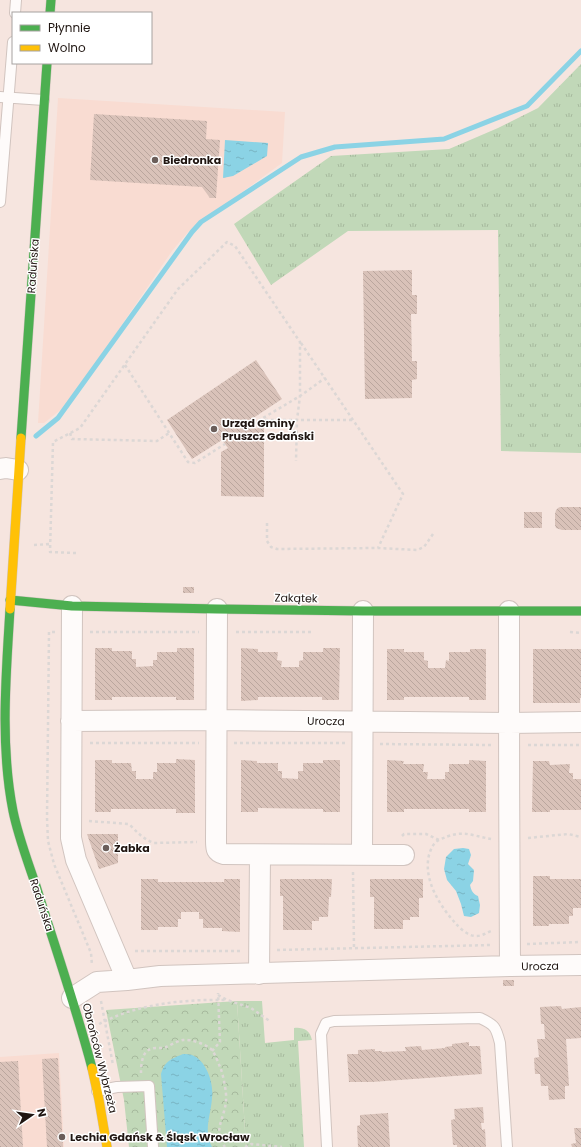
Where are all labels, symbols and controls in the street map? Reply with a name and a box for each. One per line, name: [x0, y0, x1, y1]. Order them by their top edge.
legend: [12, 12, 152, 64]
text: Płynnie: [48, 19, 90, 36]
text: Wolno: [48, 39, 86, 56]
place label: Biedronka: [163, 152, 221, 168]
marker: Biedronka: [150, 155, 160, 165]
street label: Raduńska: [23, 238, 43, 294]
place label: Urząd Gminy Pruszcz Gdański: [222, 415, 314, 444]
marker: Urząd Gminy Pruszcz Gdański: [209, 424, 219, 434]
street label: Zakątek: [274, 590, 318, 606]
street label: Urocza: [307, 713, 345, 729]
place label: Żabka: [114, 840, 150, 856]
marker: Żabka: [101, 843, 111, 853]
street label: Raduńska: [26, 877, 58, 933]
street label: Urocza: [521, 958, 559, 974]
street label: Obrońców Wybrzeża: [79, 1001, 121, 1115]
north arrow: [12, 1095, 52, 1135]
text: N: [33, 1107, 50, 1119]
place label: Lechia Gdańsk & Śląsk Wrocław: [70, 1129, 250, 1145]
marker: Lechia Gdańsk & Śląsk Wrocław: [57, 1132, 67, 1142]

